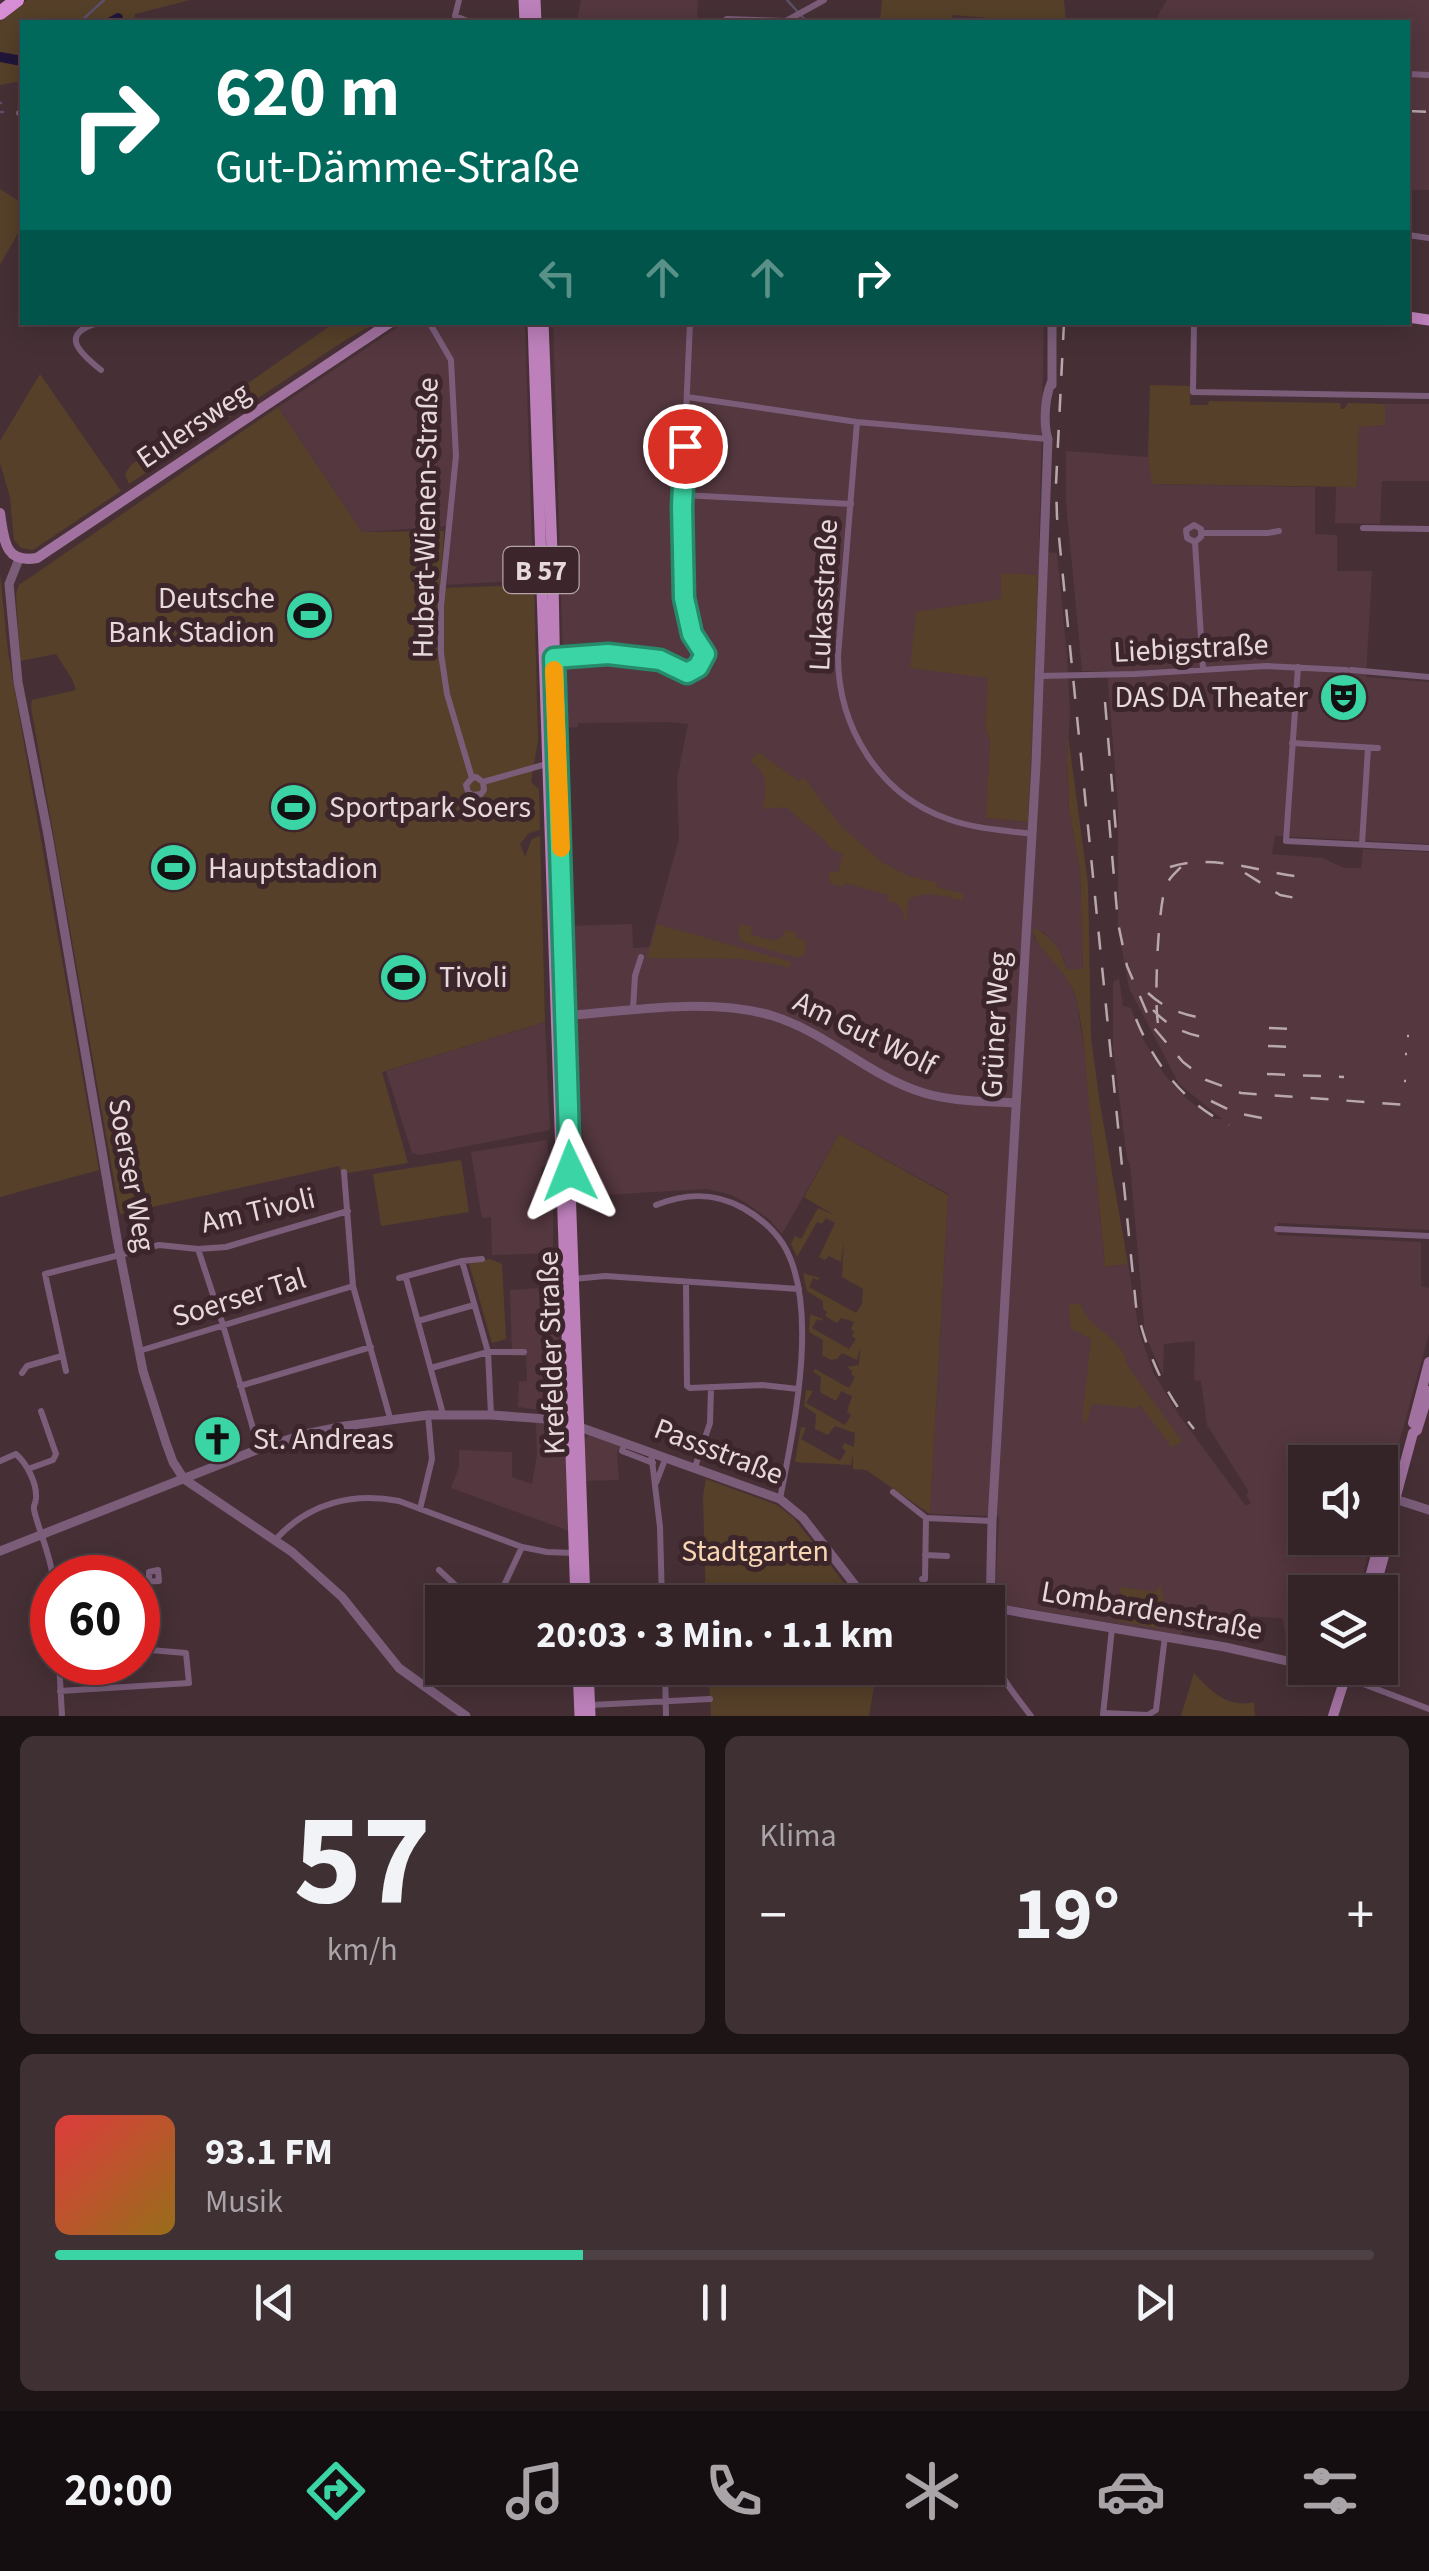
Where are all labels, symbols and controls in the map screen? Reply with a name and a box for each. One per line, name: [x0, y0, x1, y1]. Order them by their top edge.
text: 620 m: [215, 43, 400, 143]
icon: right: [50, 60, 180, 190]
text: Gut-Dämme-Straße: [215, 136, 580, 200]
icon: left: [530, 250, 585, 305]
icon: ahead: [635, 250, 690, 305]
icon: ahead: [740, 250, 795, 305]
icon: right: [845, 250, 900, 305]
street label: Eulersweg: [128, 372, 259, 479]
street label: Hubert-Wienen-Straße: [402, 377, 449, 659]
pin: [643, 404, 728, 489]
icon: arrive: [658, 419, 713, 474]
street label: Lukasstraße: [798, 518, 849, 672]
road number: B 57: [504, 547, 578, 593]
place label: Deutsche Bank Stadion: [108, 577, 275, 654]
sports icon: Deutsche Bank Stadion: [284, 589, 336, 641]
street label: Liebigstraße: [1112, 623, 1270, 674]
theatre icon: DAS DA Theater: [1317, 671, 1369, 723]
place label: DAS DA Theater: [1115, 676, 1309, 719]
sports icon: Sportpark Soers: [268, 781, 320, 833]
place label: Sportpark Soers: [329, 786, 531, 829]
sports icon: Hauptstadion: [147, 842, 199, 894]
place label: Hauptstadion: [208, 847, 378, 890]
sports icon: Tivoli: [378, 951, 430, 1003]
street label: Grüner Weg: [970, 951, 1021, 1099]
place label: Tivoli: [439, 956, 508, 999]
street label: Am Gut Wolf: [786, 980, 945, 1087]
street label: Soerser Weg: [97, 1095, 166, 1255]
position arrow: [518, 1119, 622, 1223]
street label: Am Tivoli: [197, 1177, 319, 1244]
street label: Krefelder Straße: [526, 1250, 577, 1455]
street label: Soerser Tal: [167, 1257, 311, 1338]
street label: Passstraße: [648, 1407, 790, 1496]
church icon: St. Andreas: [192, 1413, 244, 1465]
place label: St. Andreas: [253, 1418, 394, 1461]
map controls: [1288, 1445, 1398, 1685]
button: sound: [1288, 1445, 1398, 1555]
park label: Stadtgarten: [681, 1530, 829, 1573]
speed limit sign: 60: [30, 1555, 160, 1685]
street label: Lombardenstraße: [1038, 1570, 1266, 1651]
button: layers: [1288, 1575, 1398, 1685]
text: 20:03 · 3 Min. · 1.1 km: [536, 1608, 894, 1662]
text: 57: [294, 1769, 431, 1954]
text: Klima: [760, 1813, 837, 1859]
text: 19°: [1013, 1861, 1120, 1968]
text: −: [760, 1877, 787, 1955]
text: +: [1347, 1877, 1374, 1955]
text: km/h: [327, 1927, 398, 1973]
text: 93.1 FM: [205, 2125, 333, 2179]
text: Musik: [205, 2179, 283, 2225]
icon: previous: [247, 2275, 302, 2330]
icon: pause: [687, 2275, 742, 2330]
icon: next: [1127, 2275, 1182, 2330]
icon: directions: [301, 2456, 371, 2526]
icon: music: [500, 2456, 570, 2526]
icon: phone: [699, 2456, 769, 2526]
icon: climate: [897, 2456, 967, 2526]
icon: car: [1096, 2456, 1166, 2526]
icon: filters: [1295, 2456, 1365, 2526]
text: 20:00: [64, 2459, 173, 2523]

